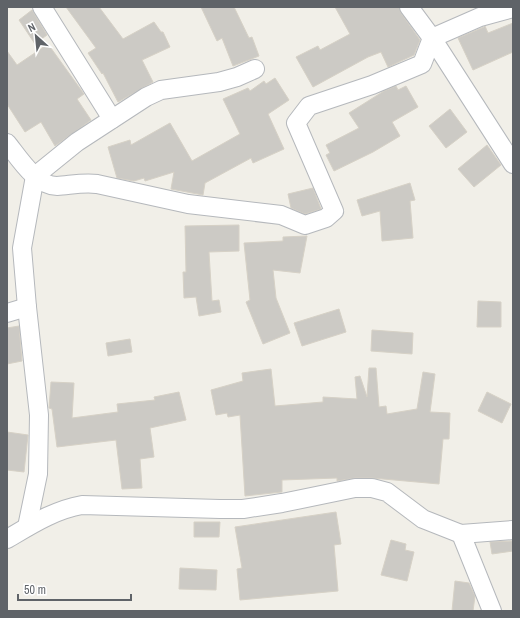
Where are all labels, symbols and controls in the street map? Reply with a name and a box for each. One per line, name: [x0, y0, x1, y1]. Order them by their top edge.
north arrow: [16, 16, 56, 56]
text: N: [25, 19, 38, 35]
scale bar: [18, 576, 131, 602]
text: 50 m: [24, 582, 46, 598]

